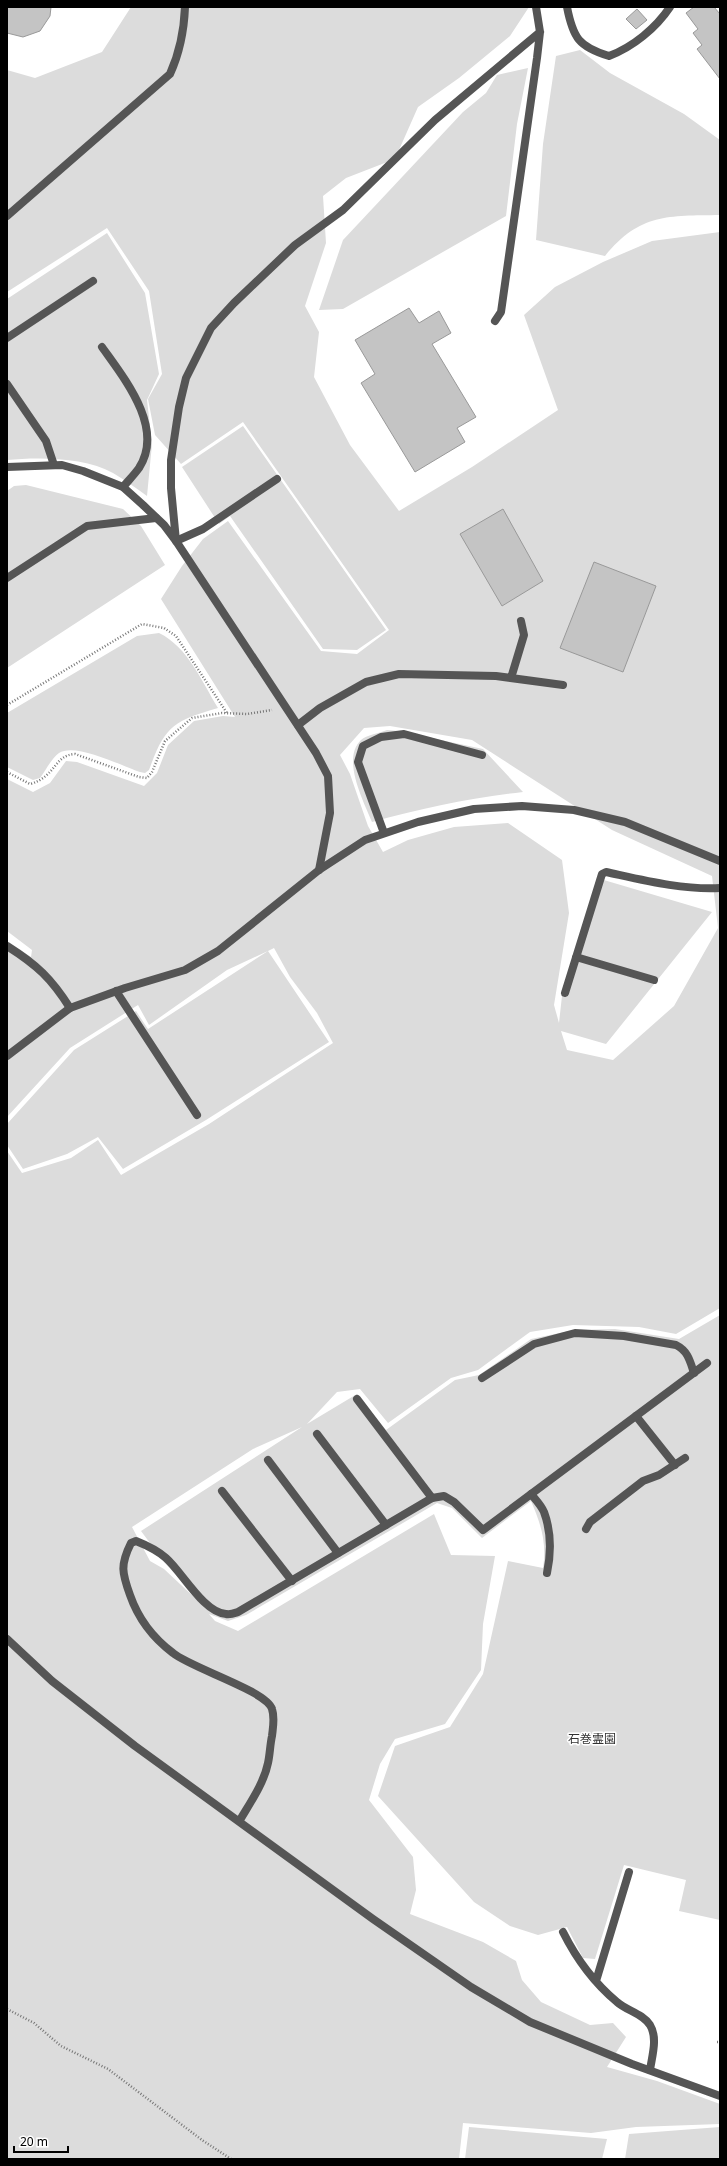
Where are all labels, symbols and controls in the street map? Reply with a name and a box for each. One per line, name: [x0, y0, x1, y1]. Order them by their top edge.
park label: 石巻霊園: [568, 1730, 616, 1747]
scale bar: [14, 2128, 68, 2154]
text: 20 m: [20, 2133, 48, 2150]

